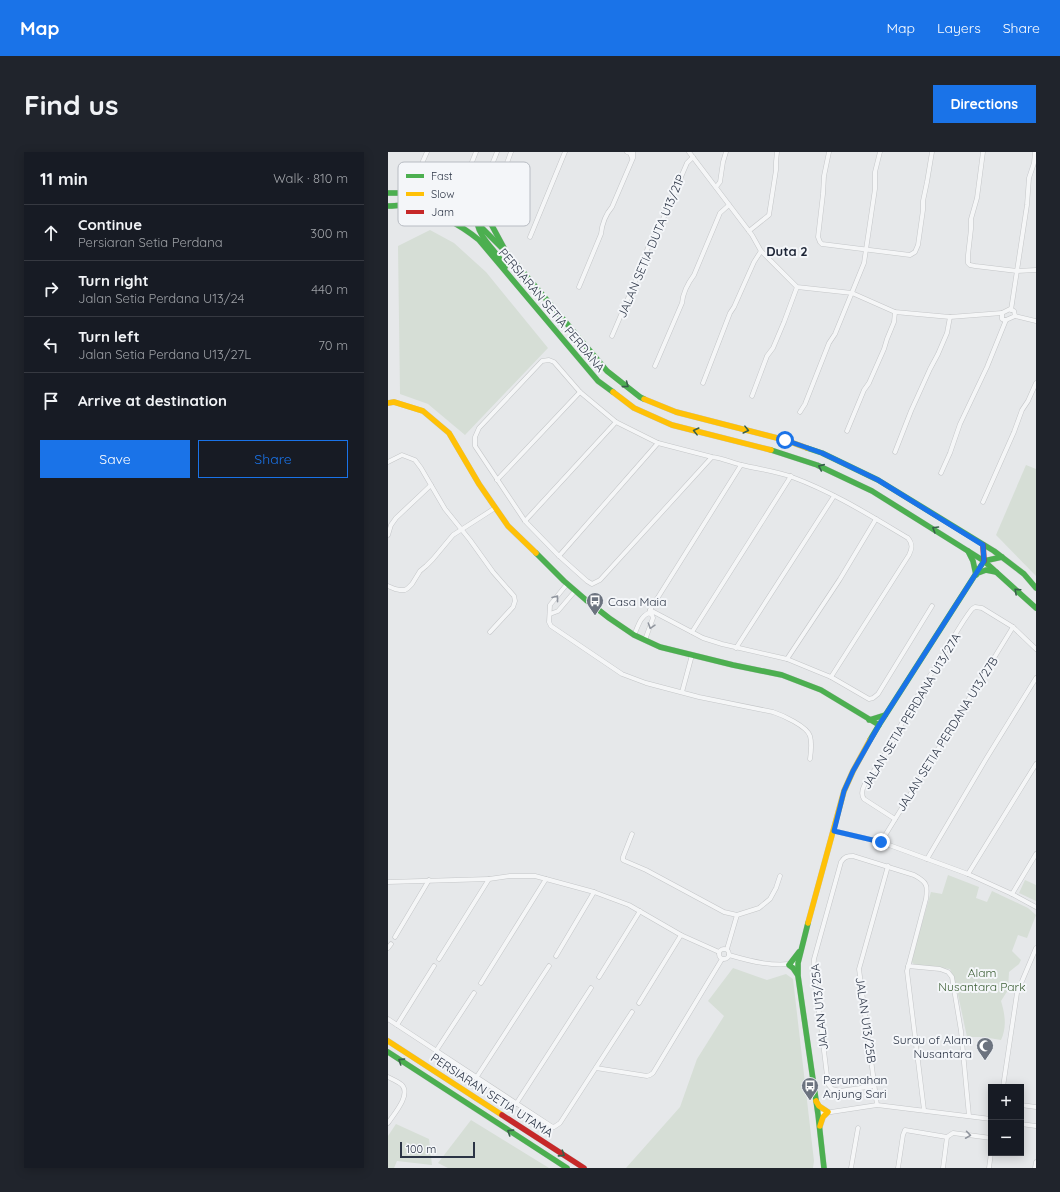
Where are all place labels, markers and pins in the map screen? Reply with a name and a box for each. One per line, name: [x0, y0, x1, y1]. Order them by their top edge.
bus stop icon: Casa Maia: [585, 591, 605, 616]
place label: Casa Maia: [608, 594, 666, 609]
place label: Surau of Alam Nusantara: [893, 1032, 972, 1061]
mosque icon: Surau of Alam Nusantara: [975, 1036, 995, 1061]
place label: Perumahan Anjung Sari: [823, 1072, 888, 1101]
bus stop icon: Perumahan Anjung Sari: [800, 1076, 820, 1101]

